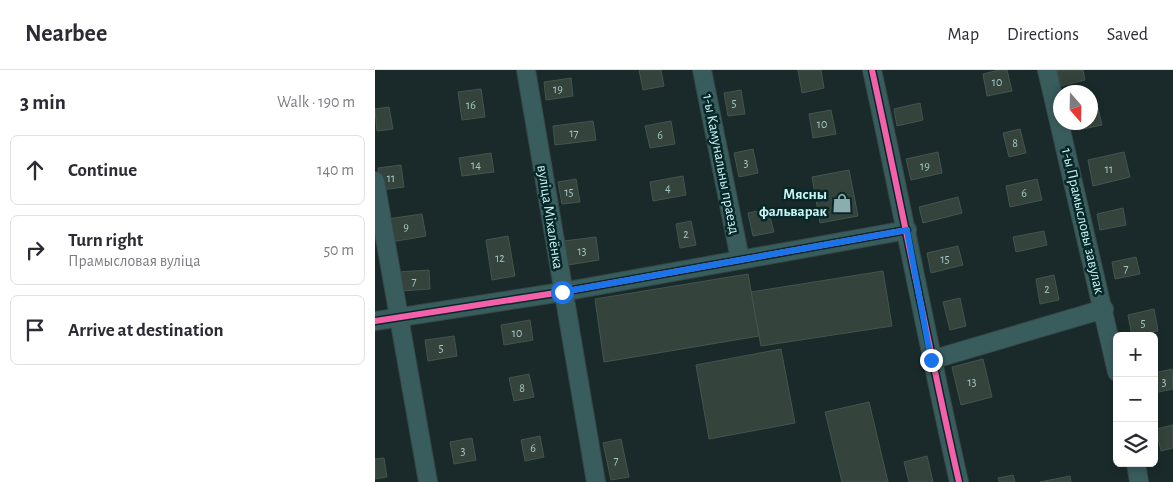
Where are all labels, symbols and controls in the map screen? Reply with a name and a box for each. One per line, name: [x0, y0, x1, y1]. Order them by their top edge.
text: Nearbee: [25, 22, 107, 46]
text: Map: [948, 26, 979, 44]
text: Directions: [1007, 26, 1079, 44]
text: Saved: [1107, 26, 1148, 44]
house number: 10: [992, 76, 1002, 88]
house number: 19: [553, 83, 563, 95]
north arrow: [1053, 85, 1098, 130]
text: 3 min: [20, 92, 66, 113]
street label: 1-ы Камунальны праезд: [700, 93, 742, 235]
text: Walk · 190 m: [277, 94, 355, 110]
house number: 5: [731, 97, 737, 109]
house number: 16: [466, 99, 476, 111]
house number: 10: [817, 118, 827, 130]
house number: 17: [569, 127, 579, 139]
house number: 6: [657, 129, 663, 141]
house number: 8: [1012, 137, 1018, 149]
street label: 1-ы Прамысловы завулак: [1059, 147, 1107, 295]
icon: ahead: [21, 156, 49, 184]
house number: 3: [744, 157, 749, 169]
house number: 14: [471, 159, 481, 171]
house number: 19: [920, 160, 930, 172]
text: Continue: [68, 161, 137, 180]
text: 140 m: [317, 162, 354, 178]
house number: 11: [1105, 163, 1113, 175]
street label: вуліца Міхалёнка: [534, 164, 566, 270]
house number: 11: [387, 172, 395, 184]
house number: 4: [665, 182, 671, 194]
house number: 15: [564, 186, 574, 198]
place label: Мясны фальварак: [759, 187, 828, 219]
house number: 6: [1021, 187, 1027, 199]
shop icon: Мясны фальварак: [831, 192, 853, 214]
house number: 9: [403, 221, 409, 233]
house number: 2: [683, 228, 689, 240]
text: Turn right: [68, 231, 143, 250]
icon: right: [21, 236, 49, 264]
text: 50 m: [323, 242, 354, 258]
house number: 13: [577, 245, 587, 257]
house number: 12: [495, 252, 505, 264]
text: Прамысловая вуліца: [68, 253, 201, 269]
house number: 15: [940, 253, 950, 265]
house number: 7: [1123, 262, 1129, 274]
house number: 7: [411, 275, 417, 287]
route start: [551, 281, 574, 304]
house number: 2: [1044, 283, 1050, 295]
icon: arrive: [21, 316, 49, 344]
house number: 5: [1140, 317, 1146, 329]
text: Arrive at destination: [68, 321, 224, 340]
house number: 10: [512, 327, 522, 339]
map controls: [1113, 332, 1158, 467]
button: +: [1113, 332, 1158, 377]
house number: 5: [438, 342, 444, 354]
route end: [920, 349, 943, 372]
house number: 13: [967, 376, 977, 388]
house number: 3: [1162, 376, 1167, 388]
button: −: [1113, 377, 1158, 422]
house number: 8: [519, 382, 525, 394]
button: layers: [1113, 422, 1158, 467]
house number: 6: [530, 442, 536, 454]
house number: 3: [461, 445, 466, 457]
house number: 7: [613, 454, 619, 466]

